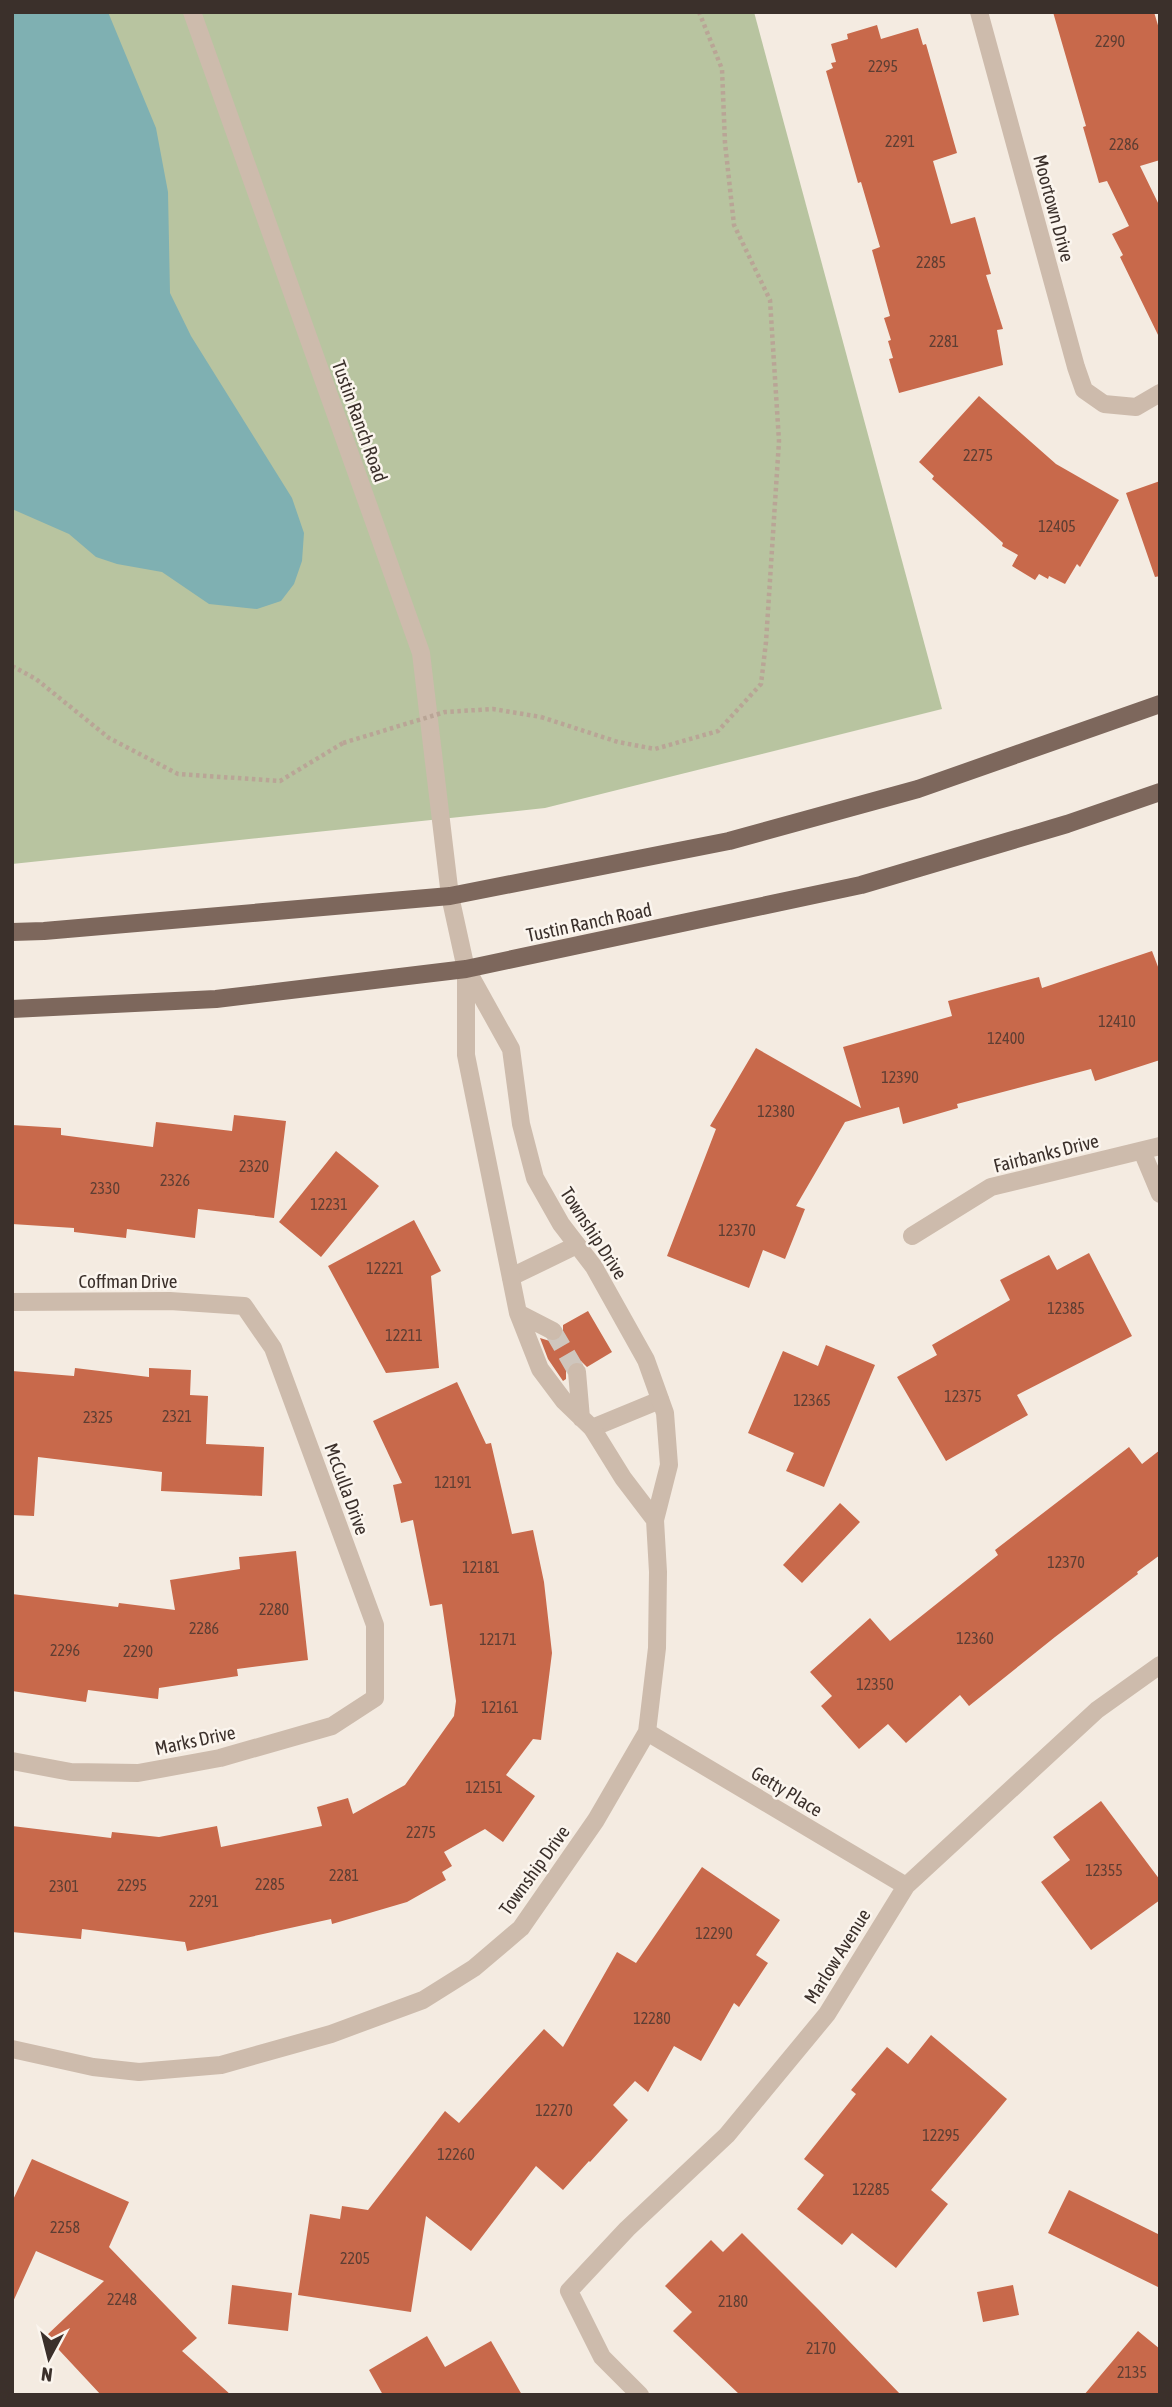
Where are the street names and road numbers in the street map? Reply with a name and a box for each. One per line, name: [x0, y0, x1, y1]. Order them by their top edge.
street label: Moortown Drive: [1029, 152, 1079, 264]
street label: Tustin Ranch Road: [328, 357, 392, 485]
street label: Tustin Ranch Road: [524, 898, 654, 946]
street label: Fairbanks Drive: [991, 1129, 1101, 1177]
street label: Township Drive: [556, 1183, 632, 1283]
street label: Coffman Drive: [79, 1270, 178, 1292]
street label: McCulla Drive: [320, 1440, 374, 1538]
street label: Marks Drive: [153, 1721, 237, 1759]
street label: Getty Place: [748, 1761, 826, 1821]
street label: Township Drive: [494, 1821, 574, 1919]
street label: Marlow Avenue: [799, 1905, 875, 2007]

